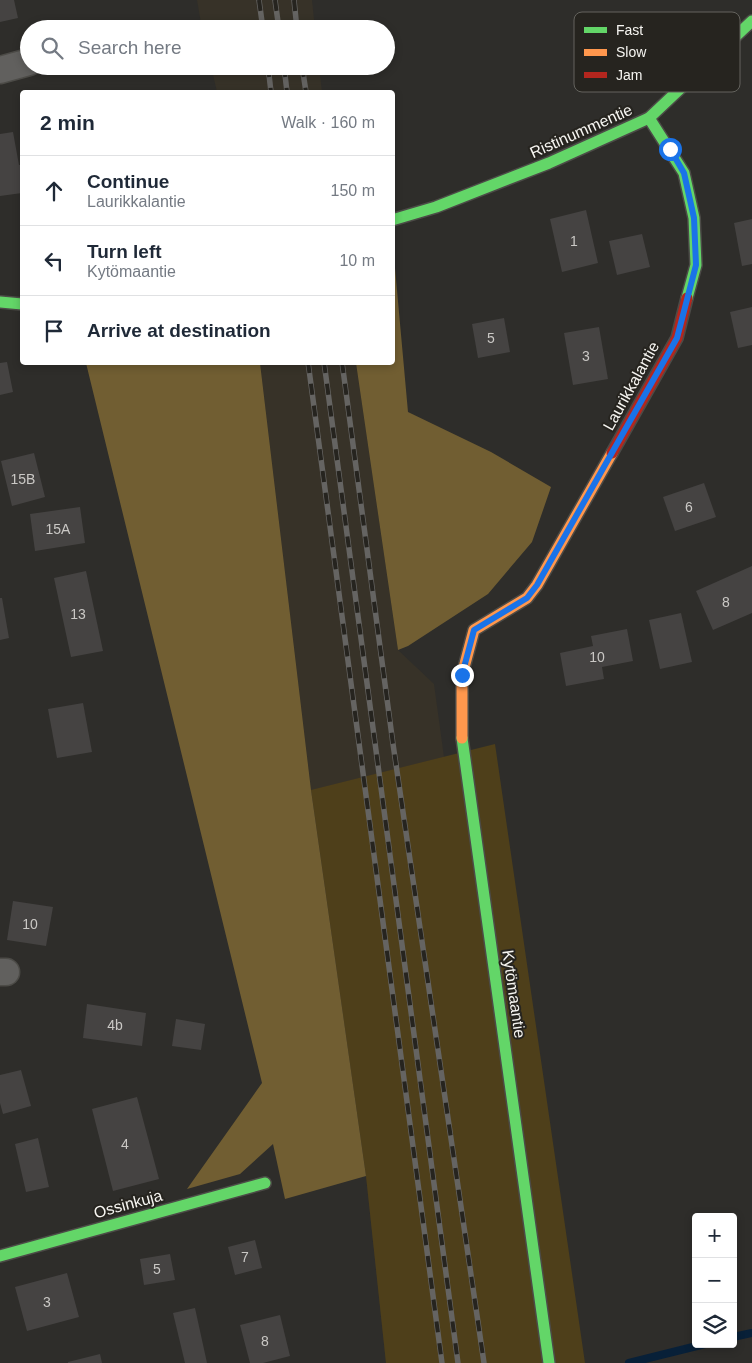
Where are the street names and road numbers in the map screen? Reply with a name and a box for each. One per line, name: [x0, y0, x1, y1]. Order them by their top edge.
street label: Ristinummentie: [527, 101, 635, 161]
street label: Laurikkalantie: [600, 339, 662, 433]
street label: Kytömaantie: [499, 949, 529, 1039]
street label: Ossinkuja: [92, 1187, 164, 1221]

